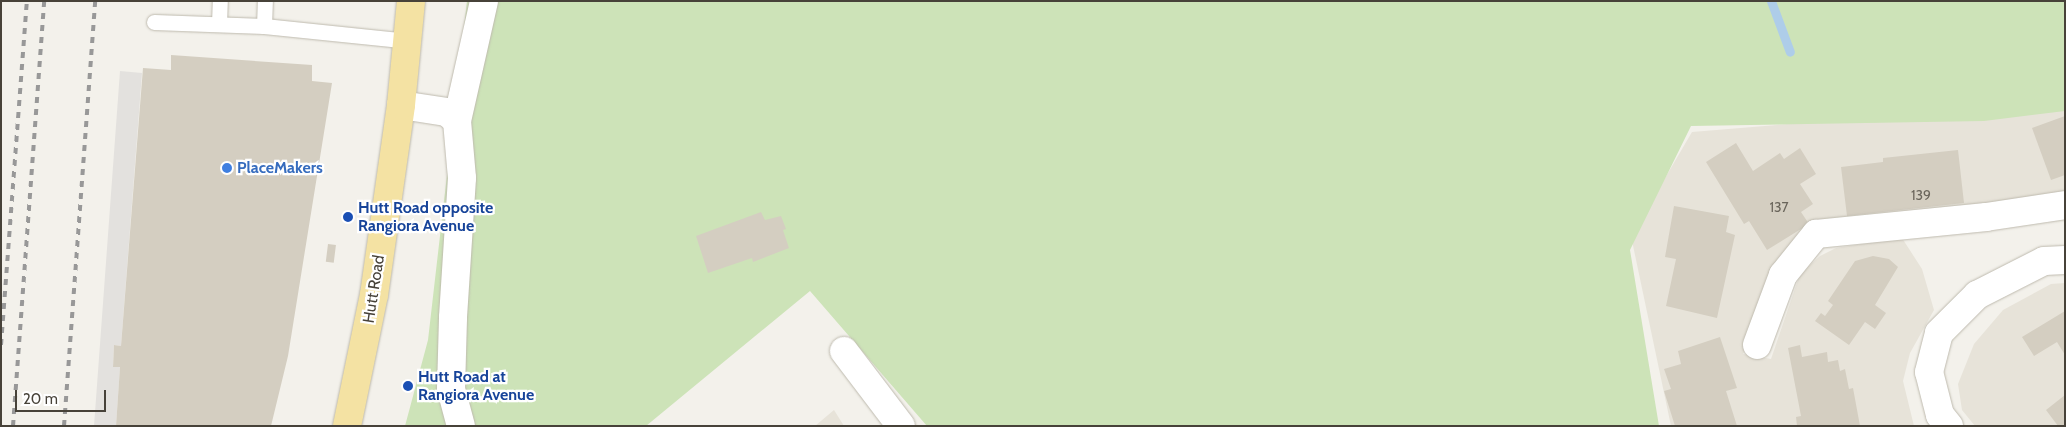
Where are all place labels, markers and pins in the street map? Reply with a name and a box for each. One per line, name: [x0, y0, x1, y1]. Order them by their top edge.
place label: PlaceMakers: [237, 158, 323, 178]
marker: PlaceMakers: [221, 162, 233, 174]
place label: Hutt Road opposite Rangiora Avenue: [358, 198, 493, 236]
marker: Hutt Road opposite Rangiora Avenue: [342, 211, 354, 223]
place label: Hutt Road at Rangiora Avenue: [418, 367, 534, 405]
marker: Hutt Road at Rangiora Avenue: [402, 380, 414, 392]

